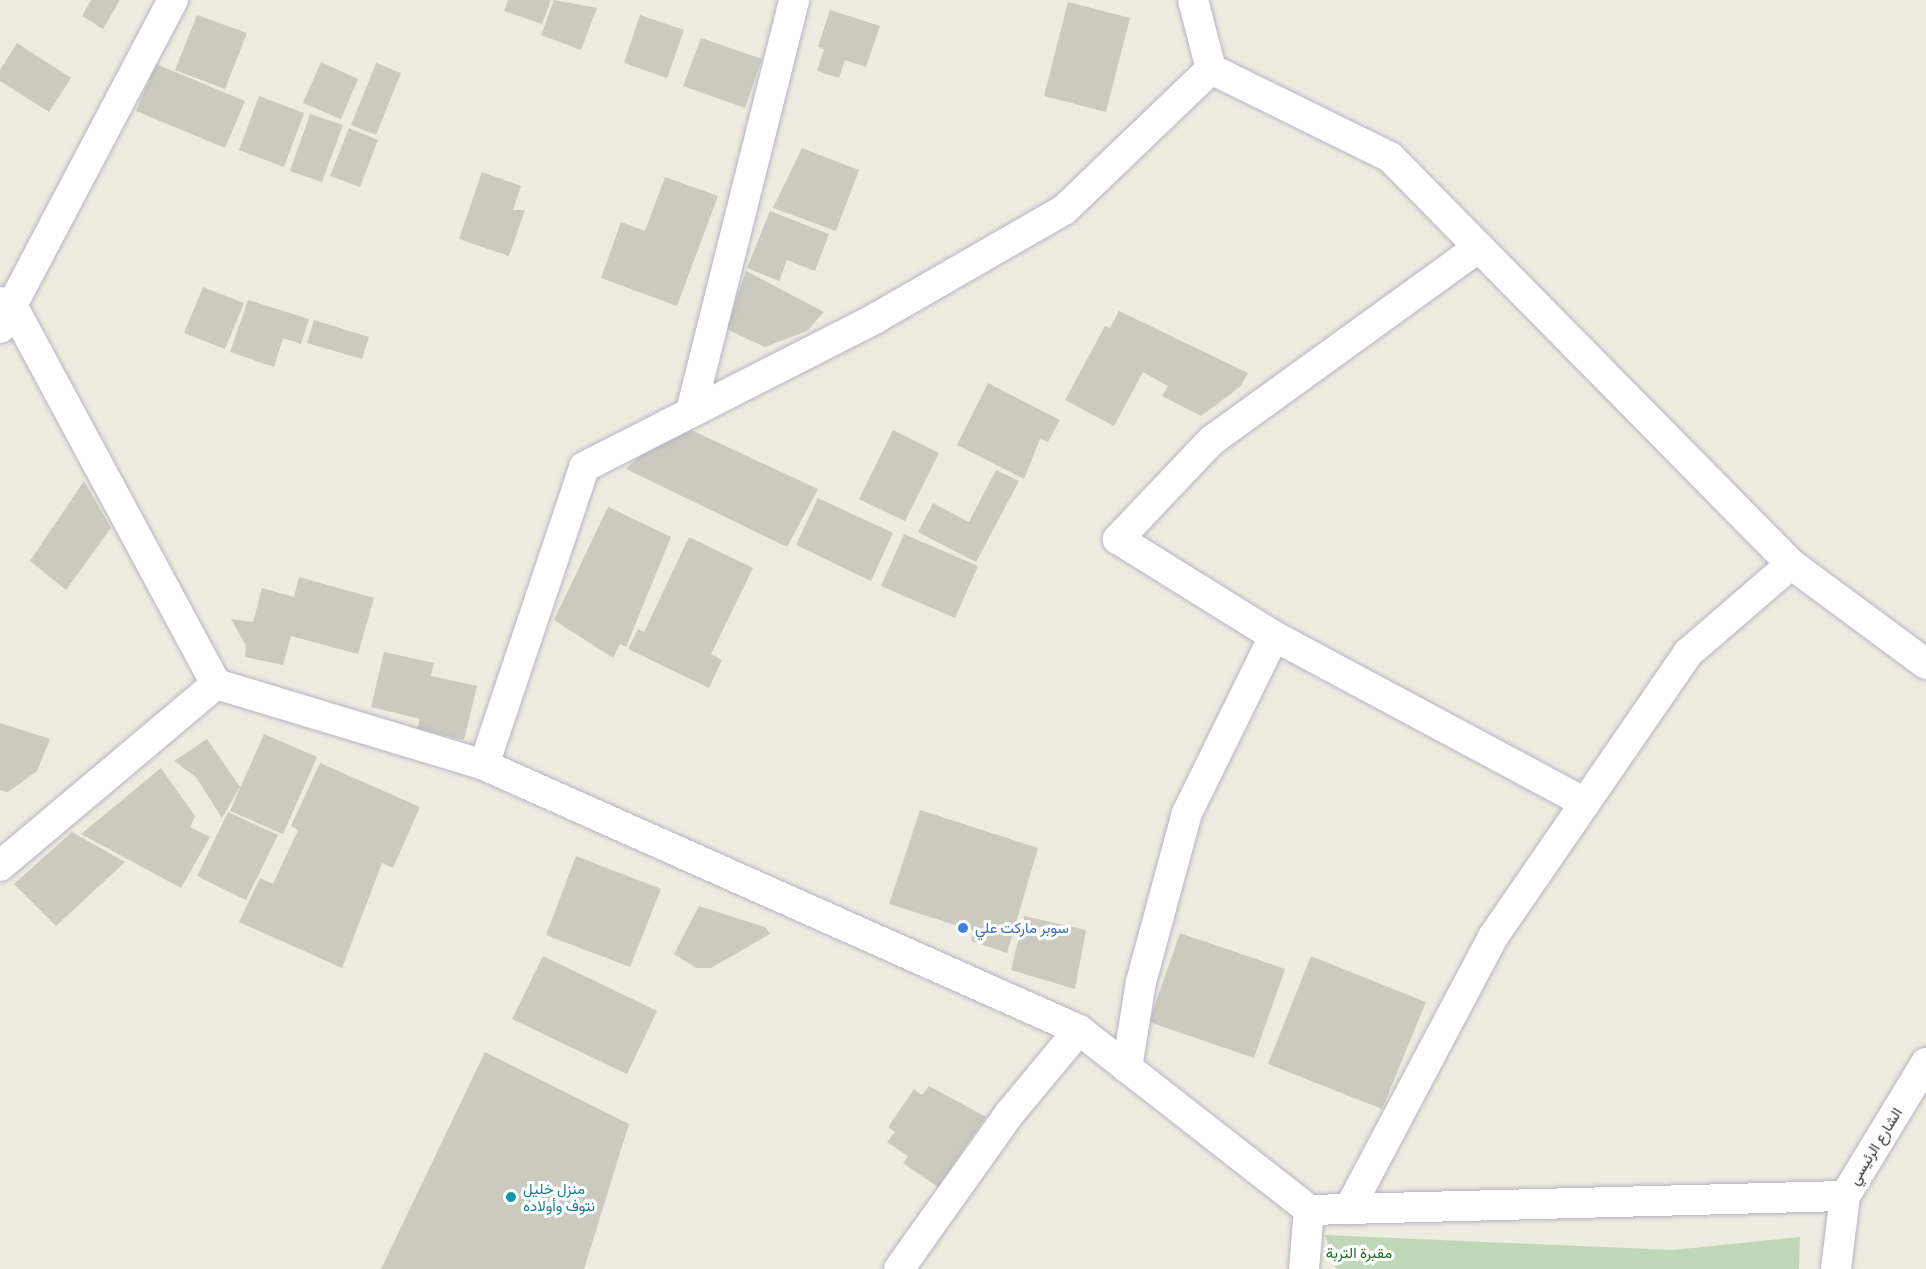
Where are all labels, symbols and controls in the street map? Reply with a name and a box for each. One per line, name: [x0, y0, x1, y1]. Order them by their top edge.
place label: سوبر ماركت علي: [975, 919, 1069, 937]
marker: سوبر ماركت علي: [956, 921, 970, 935]
street label: الشارع الرئيسي: [1844, 1104, 1906, 1188]
place label: منزل خليل نتوف وأولاده: [523, 1179, 595, 1214]
marker: منزل خليل نتوف وأولاده: [504, 1190, 518, 1204]
park label: مقبرة التربة: [1326, 1244, 1392, 1262]

